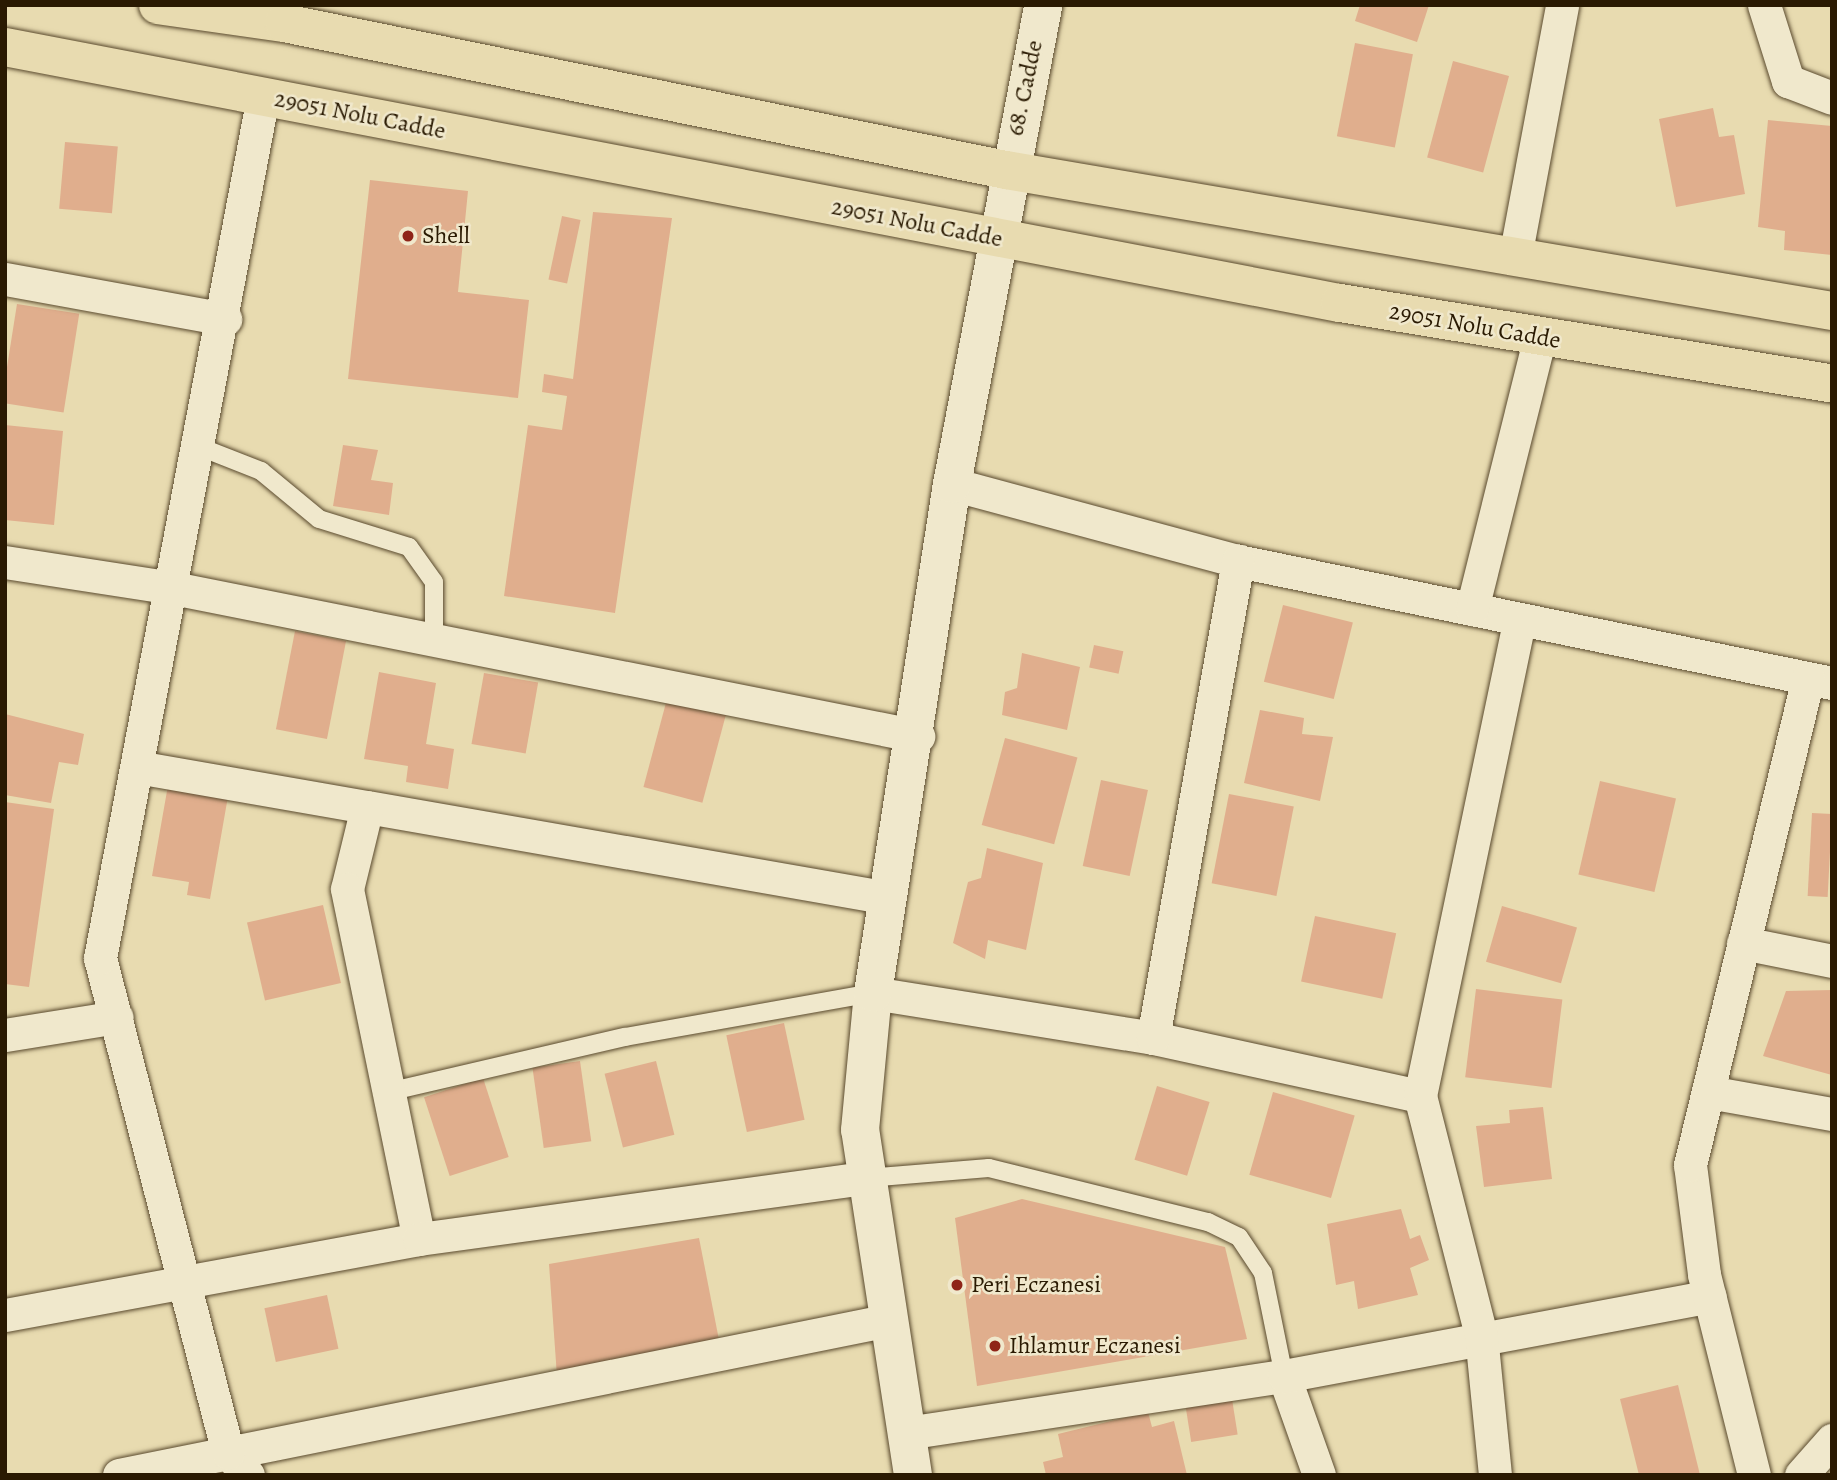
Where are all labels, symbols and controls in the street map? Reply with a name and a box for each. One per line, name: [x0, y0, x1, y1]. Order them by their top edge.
street label: 68. Cadde: [1001, 37, 1049, 139]
street label: 29051 Nolu Cadde: [272, 84, 448, 146]
street label: 29051 Nolu Cadde: [829, 192, 1005, 254]
place label: Shell: [422, 222, 470, 250]
marker: Shell: [400, 228, 416, 244]
street label: 29051 Nolu Cadde: [1387, 297, 1563, 355]
place label: Peri Eczanesi: [971, 1271, 1101, 1299]
marker: Peri Eczanesi: [949, 1277, 965, 1293]
place label: Ihlamur Eczanesi: [1009, 1332, 1181, 1360]
marker: Ihlamur Eczanesi: [987, 1338, 1003, 1354]

